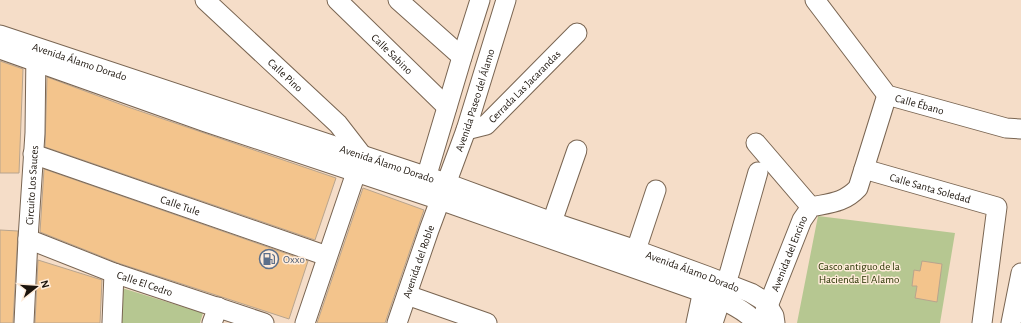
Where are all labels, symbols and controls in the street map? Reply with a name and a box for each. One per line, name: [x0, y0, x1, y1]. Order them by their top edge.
street label: Calle Sabino: [369, 32, 415, 76]
street label: Avenida Álamo Dorado: [31, 41, 128, 83]
street label: Avenida Paseo del Álamo: [453, 48, 497, 153]
street label: Cerrada Las Jacarandas: [486, 48, 563, 125]
street label: Calle Pino: [266, 57, 304, 94]
street label: Calle Ébano: [894, 93, 945, 117]
street label: Avenida Álamo Dorado: [338, 143, 436, 185]
street label: Circuito Los Sauces: [24, 145, 40, 225]
street label: Calle Santa Soledad: [888, 172, 972, 205]
street label: Calle Tule: [159, 194, 201, 218]
street label: Avenida del Encino: [769, 213, 810, 293]
street label: Avenida del Roble: [401, 224, 436, 300]
fuel station icon: Oxxo: [258, 248, 280, 270]
street label: Avenida Álamo Dorado: [644, 249, 741, 294]
place label: Oxxo: [283, 254, 305, 265]
park label: Casco antiguo de la Hacienda El Alamo: [818, 261, 900, 285]
north arrow: [16, 267, 56, 307]
street label: Calle El Cedro: [115, 269, 174, 298]
text: N: [39, 279, 51, 289]

